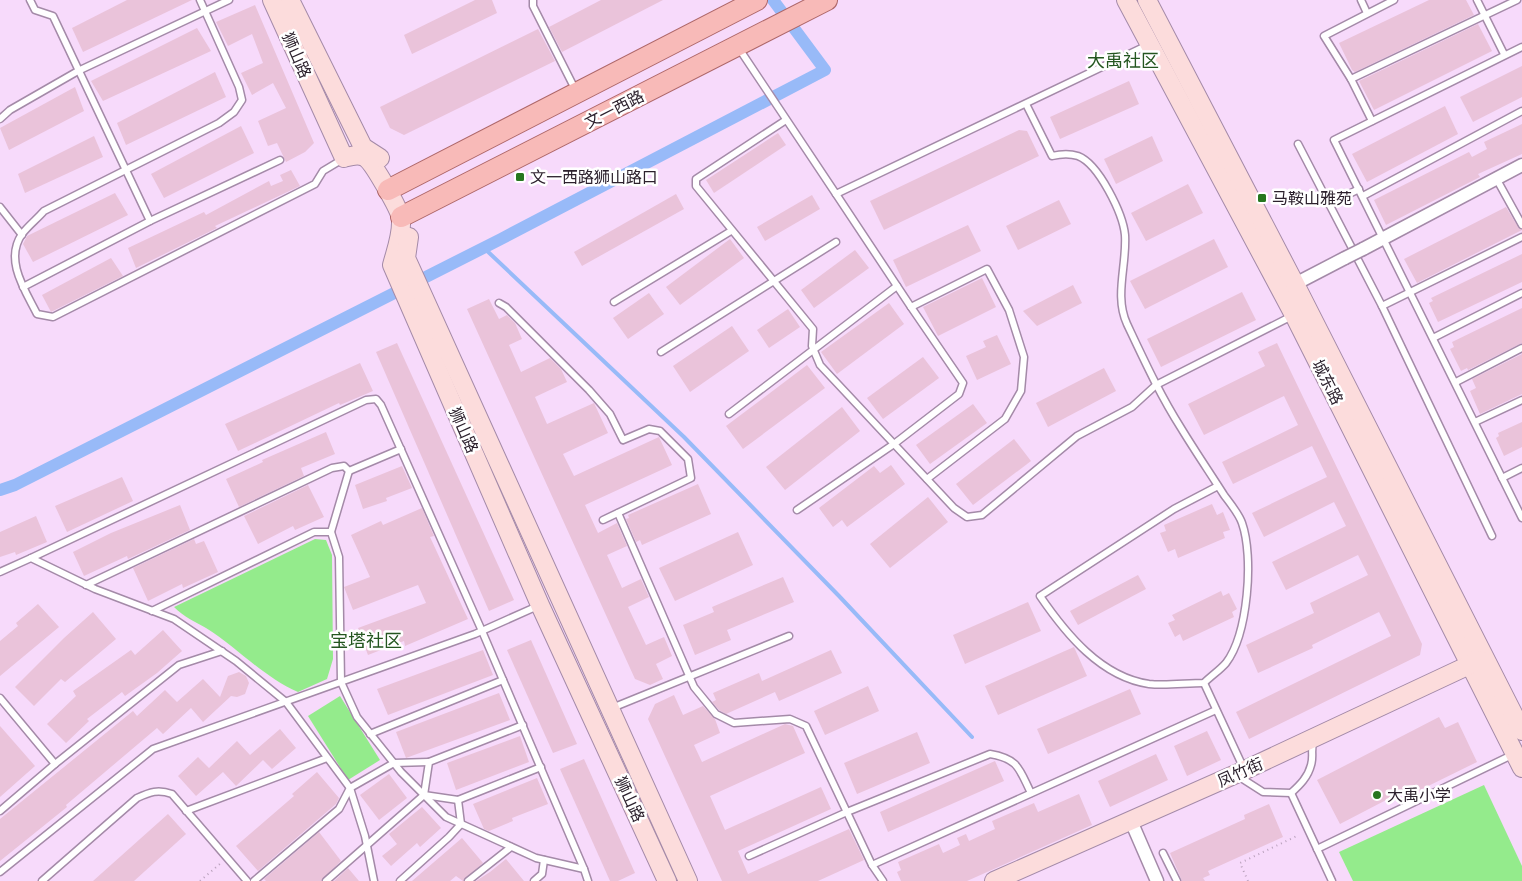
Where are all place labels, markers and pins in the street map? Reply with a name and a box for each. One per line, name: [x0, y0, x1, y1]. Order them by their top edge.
place label: 文一西路狮山路口: [530, 168, 658, 186]
marker: 文一西路狮山路口: [514, 171, 526, 183]
place label: 马鞍山雅苑: [1272, 189, 1352, 207]
marker: 马鞍山雅苑: [1256, 192, 1268, 204]
place label: 大禹小学: [1387, 786, 1451, 804]
marker: 大禹小学: [1371, 789, 1383, 801]

